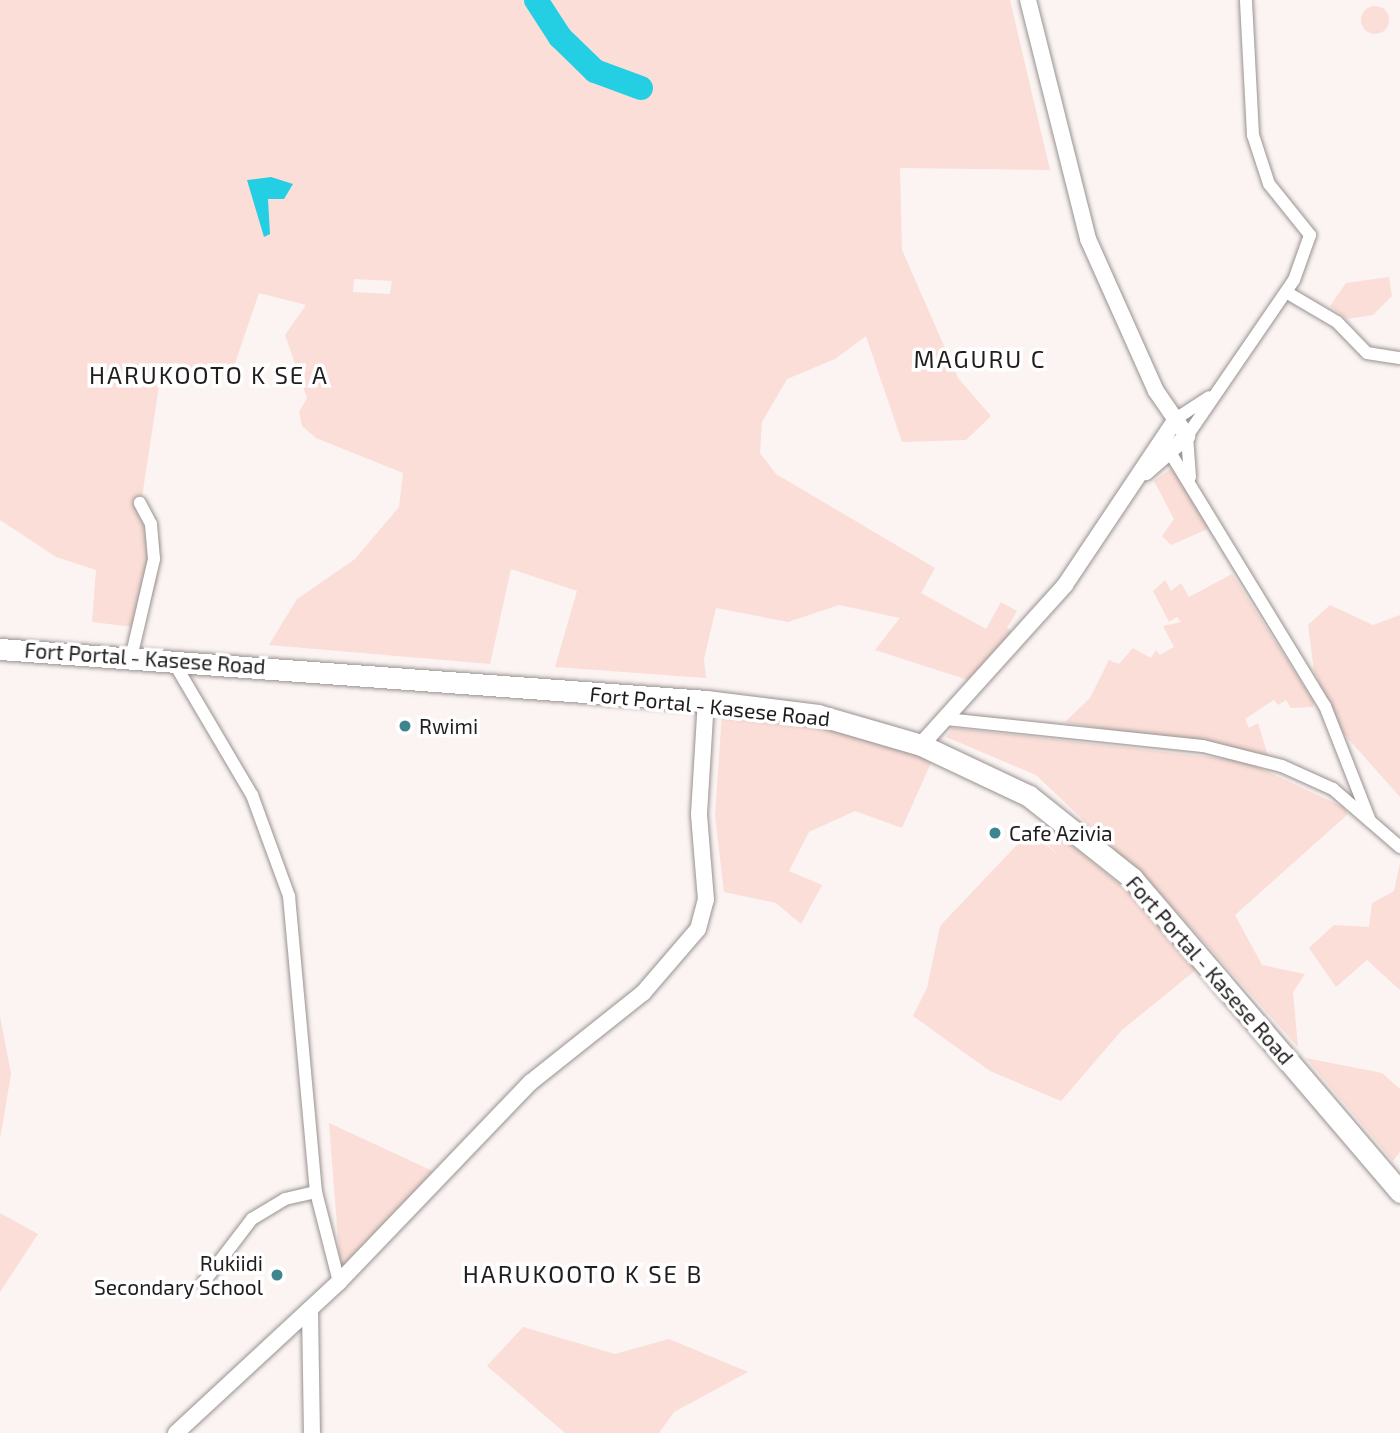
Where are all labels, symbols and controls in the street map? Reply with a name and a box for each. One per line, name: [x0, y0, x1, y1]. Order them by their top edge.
district label: MAGURU C: [915, 345, 1045, 373]
district label: HARUKOOTO K SE A: [91, 361, 327, 389]
street label: Fort Portal - Kasese Road: [23, 637, 267, 679]
street label: Fort Portal - Kasese Road: [588, 681, 832, 731]
place label: Rwimi: [419, 713, 478, 739]
marker: Rwimi: [397, 718, 413, 734]
place label: Cafe Azivia: [1009, 820, 1113, 846]
marker: Cafe Azivia: [987, 825, 1003, 841]
street label: Fort Portal - Kasese Road: [1121, 870, 1299, 1070]
place label: Rukiidi Secondary School: [94, 1250, 263, 1300]
district label: HARUKOOTO K SE B: [465, 1260, 701, 1288]
marker: Rukiidi Secondary School: [269, 1267, 285, 1283]

